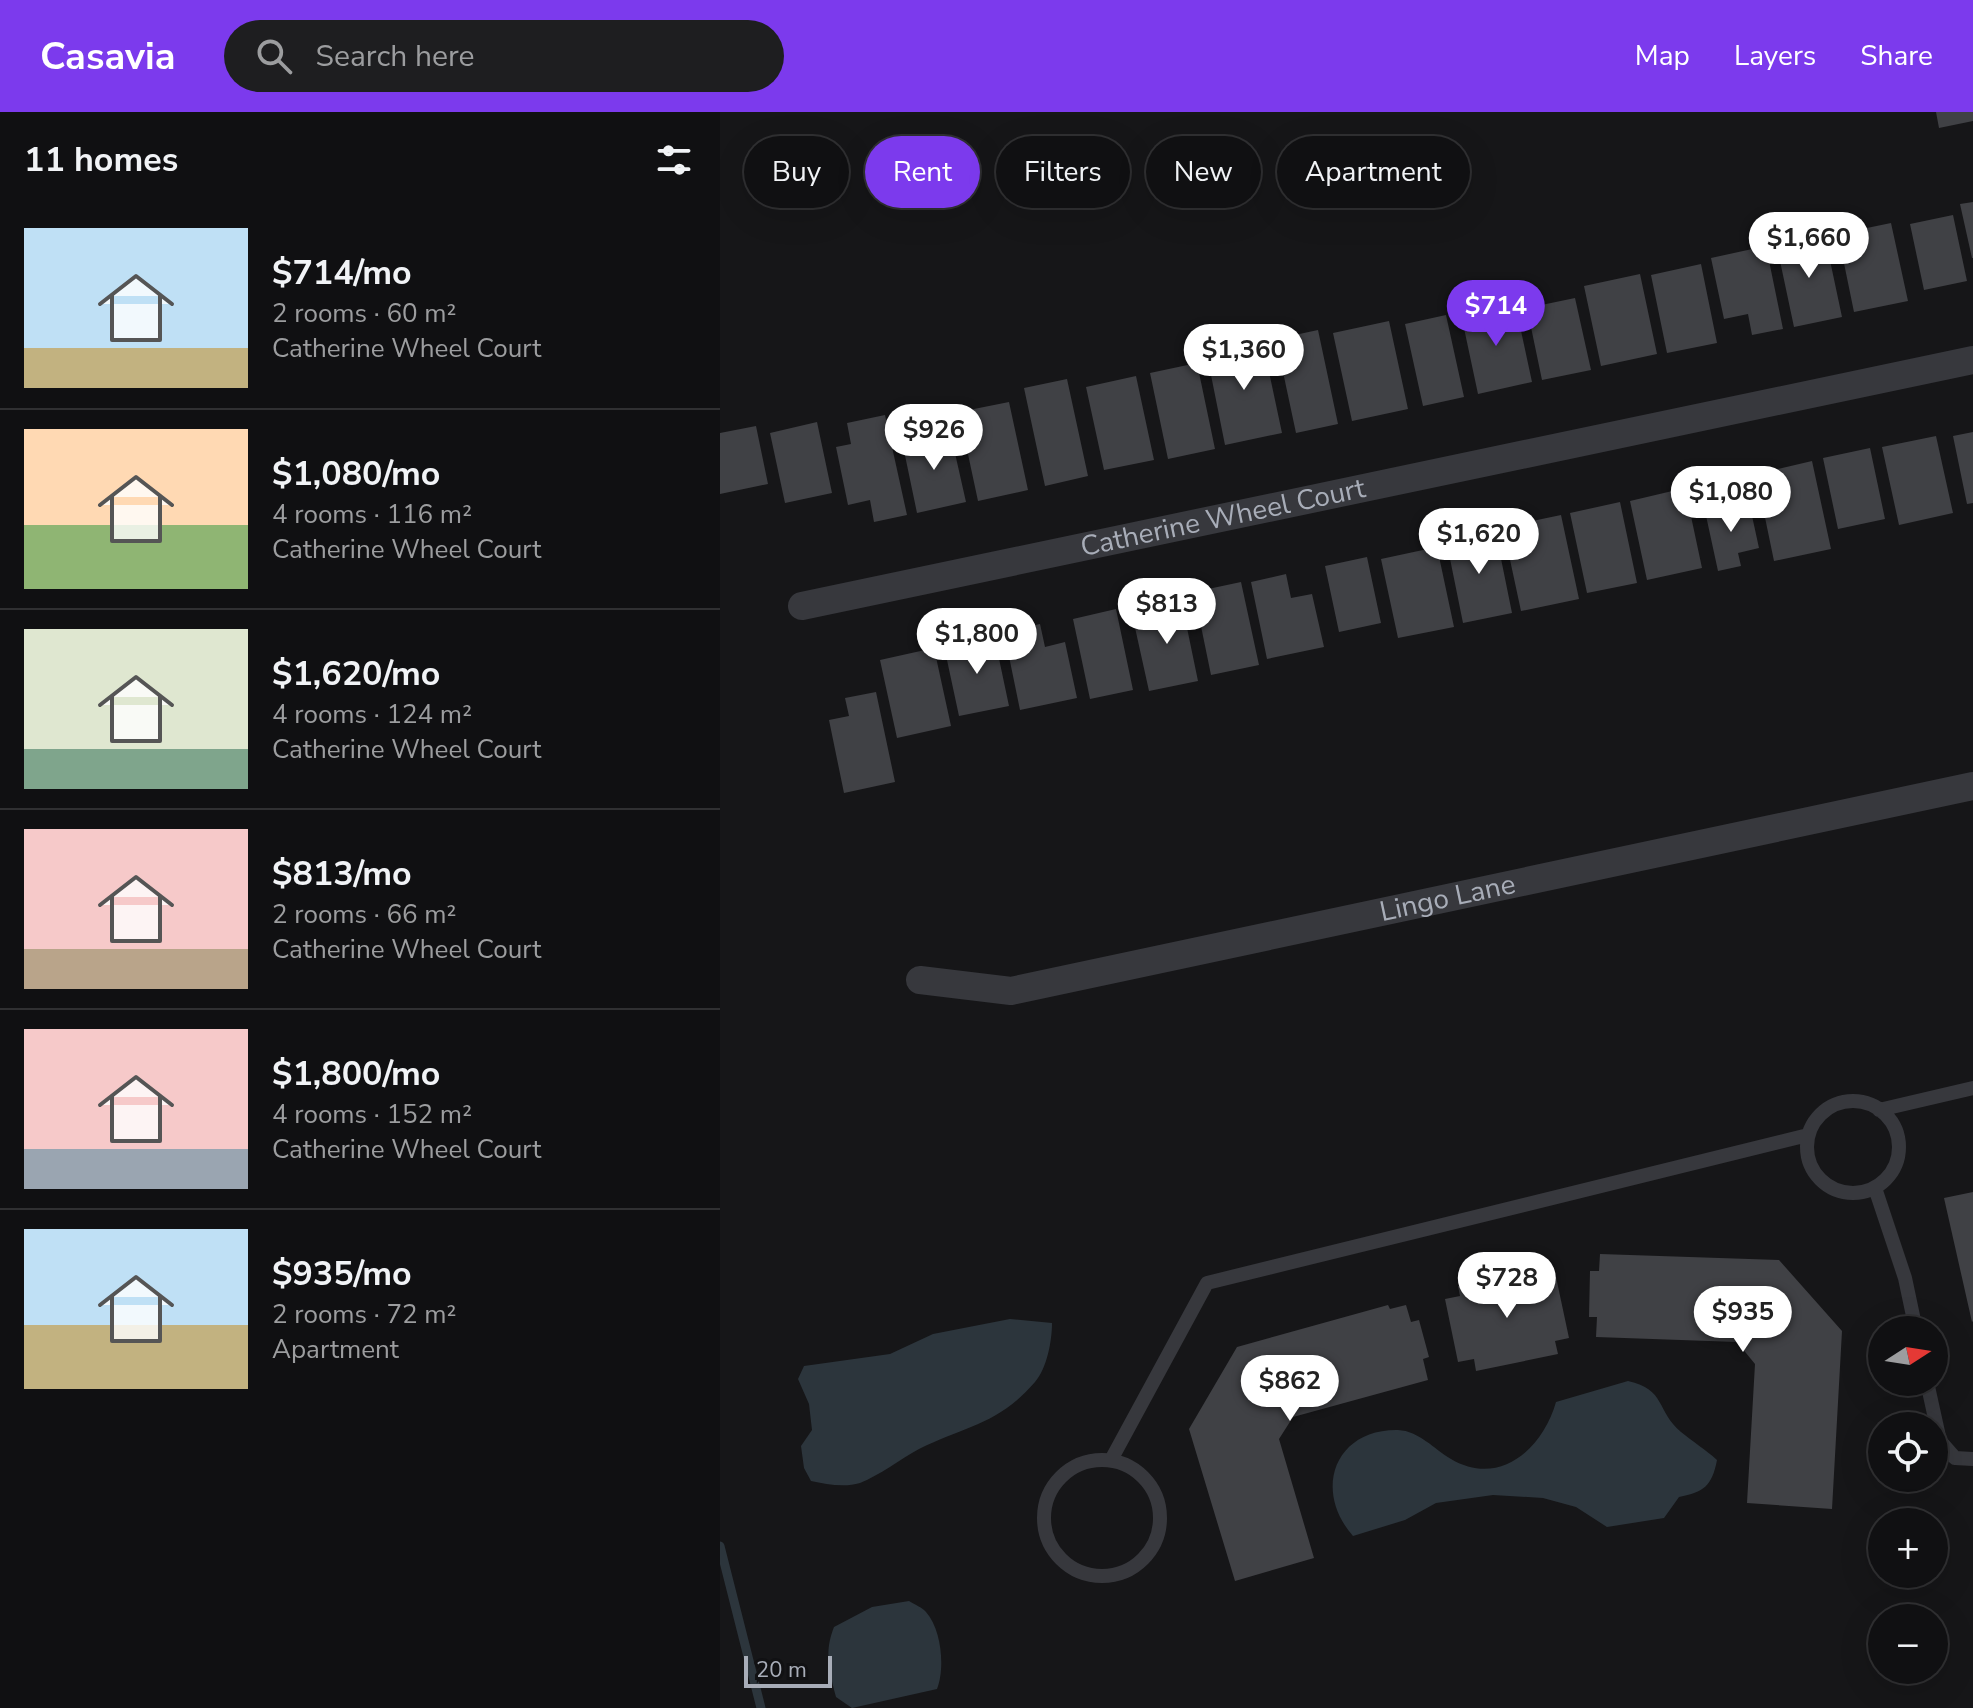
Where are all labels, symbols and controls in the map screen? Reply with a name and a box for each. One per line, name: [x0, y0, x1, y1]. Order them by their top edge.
search box: [224, 20, 784, 92]
text: Casavia: [40, 31, 176, 82]
icon: search: [252, 34, 296, 78]
text: Search here: [316, 36, 475, 77]
text: Map: [1635, 37, 1690, 75]
text: Layers: [1734, 37, 1816, 75]
text: Share: [1860, 37, 1933, 75]
chip: Buy: [744, 136, 849, 208]
chip: Rent: [865, 136, 980, 208]
chip: Filters: [996, 136, 1130, 208]
chip: New: [1146, 136, 1261, 208]
chip: Apartment: [1277, 136, 1470, 208]
text: 11 homes: [24, 137, 178, 183]
icon: filters: [652, 138, 696, 182]
pin: $1,660: [1744, 212, 1874, 280]
text: $1,660: [1767, 220, 1851, 255]
text: $714/mo: [272, 250, 412, 296]
icon: home: [88, 260, 184, 356]
pin: $714: [1449, 280, 1543, 348]
text: $714: [1465, 288, 1527, 323]
text: 2 rooms · 60 m²: [272, 296, 456, 331]
pin: $1,360: [1179, 324, 1309, 392]
text: Catherine Wheel Court: [272, 331, 541, 366]
text: $1,360: [1202, 332, 1286, 367]
pin: $926: [887, 404, 981, 472]
text: $926: [903, 412, 965, 447]
text: $1,080/mo: [272, 451, 440, 497]
icon: home: [88, 461, 184, 557]
pin: $1,080: [1666, 466, 1796, 534]
street label: Catherine Wheel Court: [1077, 469, 1369, 566]
text: $1,080: [1689, 474, 1773, 509]
text: 4 rooms · 116 m²: [272, 497, 472, 532]
pin: $1,620: [1414, 508, 1544, 576]
text: $1,620: [1437, 516, 1521, 551]
text: Catherine Wheel Court: [272, 532, 541, 567]
pin: $813: [1120, 578, 1214, 646]
text: $813: [1136, 586, 1198, 621]
pin: $1,800: [912, 608, 1042, 676]
text: $1,800: [935, 616, 1019, 651]
text: $1,620/mo: [272, 651, 440, 697]
icon: home: [88, 661, 184, 757]
text: 4 rooms · 124 m²: [272, 697, 472, 732]
text: Catherine Wheel Court: [272, 732, 541, 767]
text: $813/mo: [272, 851, 412, 897]
icon: home: [88, 861, 184, 957]
street label: Lingo Lane: [1376, 865, 1519, 931]
text: 2 rooms · 66 m²: [272, 897, 456, 932]
text: Catherine Wheel Court: [272, 932, 541, 967]
text: $1,800/mo: [272, 1051, 440, 1097]
icon: home: [88, 1061, 184, 1157]
text: 4 rooms · 152 m²: [272, 1097, 472, 1132]
text: Catherine Wheel Court: [272, 1132, 541, 1167]
text: $935/mo: [272, 1251, 412, 1297]
pin: $728: [1460, 1252, 1554, 1320]
text: $728: [1476, 1260, 1538, 1295]
icon: home: [88, 1261, 184, 1357]
pin: $935: [1696, 1286, 1790, 1354]
text: $935: [1712, 1294, 1774, 1329]
text: 2 rooms · 72 m²: [272, 1297, 456, 1332]
north arrow: [1868, 1316, 1948, 1396]
map controls: [1868, 1316, 1948, 1684]
text: Apartment: [272, 1332, 399, 1367]
pin: $862: [1243, 1355, 1337, 1423]
text: $862: [1259, 1363, 1321, 1398]
button: locate: [1868, 1412, 1948, 1492]
button: +: [1868, 1508, 1948, 1588]
button: −: [1868, 1604, 1948, 1684]
scale bar: [744, 1652, 832, 1688]
text: 20 m: [756, 1655, 807, 1685]

